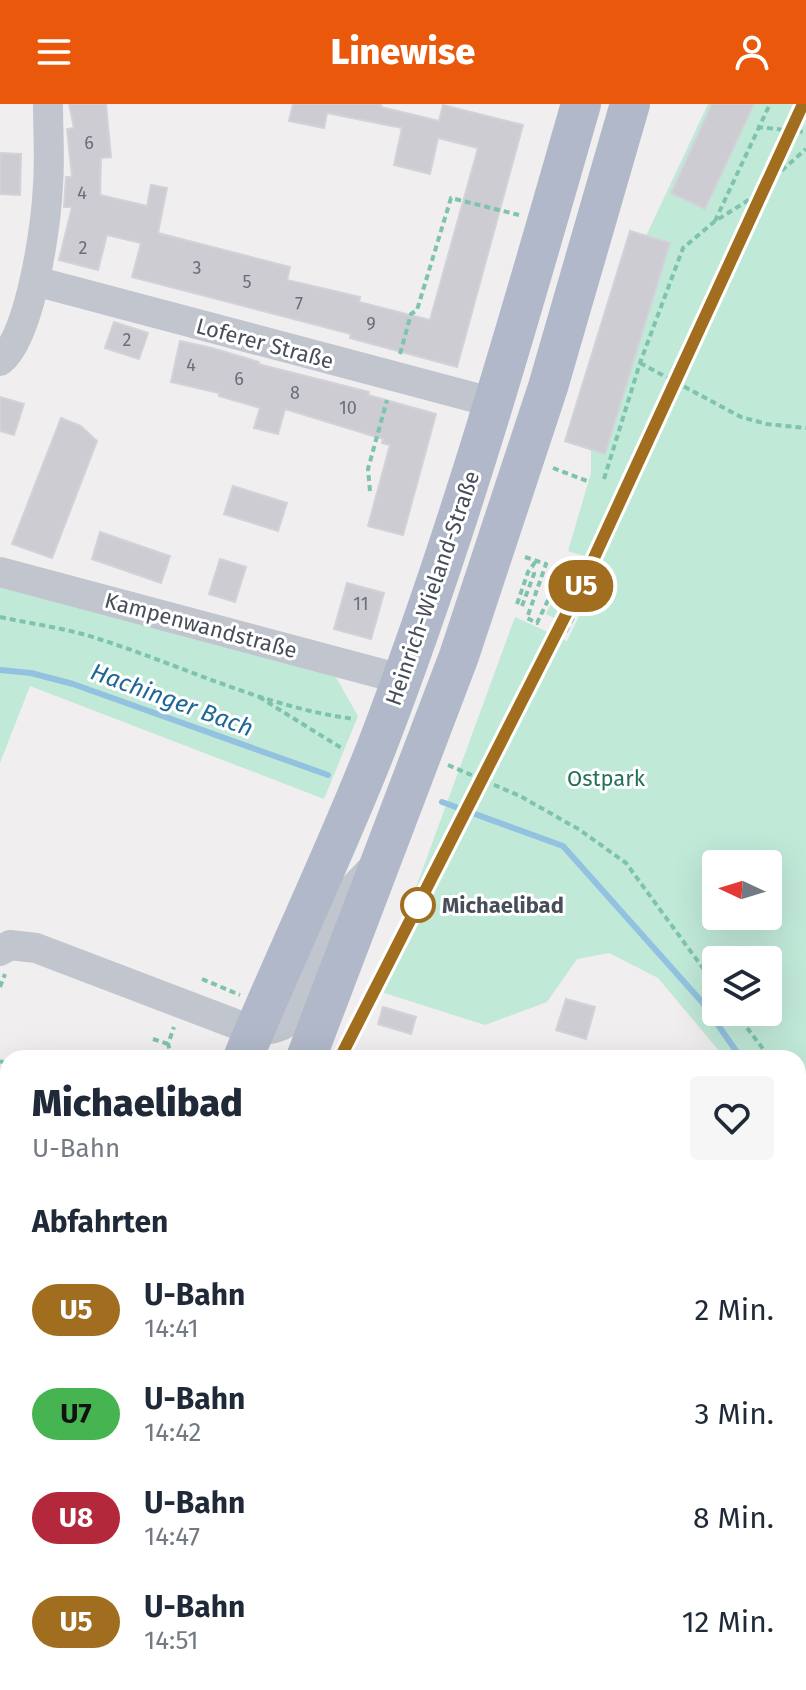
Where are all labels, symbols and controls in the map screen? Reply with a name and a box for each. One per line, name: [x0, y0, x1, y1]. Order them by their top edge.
icon: menu: [32, 30, 76, 74]
text: Linewise: [331, 30, 475, 74]
icon: person: [730, 30, 774, 74]
house number: 6: [84, 132, 94, 154]
house number: 4: [77, 182, 87, 204]
house number: 2: [79, 237, 88, 259]
house number: 3: [193, 257, 201, 279]
house number: 5: [242, 271, 252, 293]
house number: 7: [295, 293, 303, 315]
street label: Loferer Straße: [193, 312, 337, 375]
house number: 9: [366, 313, 376, 335]
house number: 2: [123, 329, 132, 351]
house number: 4: [186, 354, 196, 376]
house number: 6: [234, 368, 244, 390]
house number: 8: [290, 382, 300, 404]
house number: 10: [339, 397, 357, 419]
street label: Heinrich-Wieland-Straße: [380, 467, 485, 709]
line badge: U5: [545, 560, 617, 612]
text: U5: [564, 569, 598, 602]
street label: Kampenwandstraße: [102, 587, 300, 664]
house number: 11: [353, 593, 369, 615]
water label: Hachinger Bach: [87, 658, 257, 742]
park label: Ostpark: [567, 765, 646, 792]
north arrow: [702, 850, 782, 930]
map controls: [702, 850, 782, 1026]
marker: Michaelibad: [401, 888, 435, 922]
place label: Michaelibad: [442, 892, 564, 919]
button: layers: [702, 946, 782, 1026]
button: heart: [690, 1076, 774, 1160]
text: Michaelibad: [32, 1080, 243, 1126]
text: U-Bahn: [32, 1133, 120, 1164]
text: Abfahrten: [32, 1204, 168, 1240]
text: U-Bahn: [144, 1277, 245, 1313]
text: 2 Min.: [695, 1292, 774, 1328]
text: U5: [59, 1293, 93, 1326]
text: 14:41: [144, 1313, 199, 1344]
text: U-Bahn: [144, 1381, 245, 1417]
text: 3 Min.: [695, 1396, 774, 1432]
text: U7: [60, 1397, 92, 1430]
text: 14:42: [144, 1417, 201, 1448]
text: U-Bahn: [144, 1485, 245, 1521]
text: 8 Min.: [693, 1500, 774, 1536]
text: U8: [59, 1501, 93, 1534]
text: 14:47: [144, 1521, 200, 1552]
text: U-Bahn: [144, 1589, 245, 1625]
text: 12 Min.: [682, 1604, 774, 1640]
text: U5: [59, 1605, 93, 1638]
text: 14:51: [144, 1625, 198, 1656]

